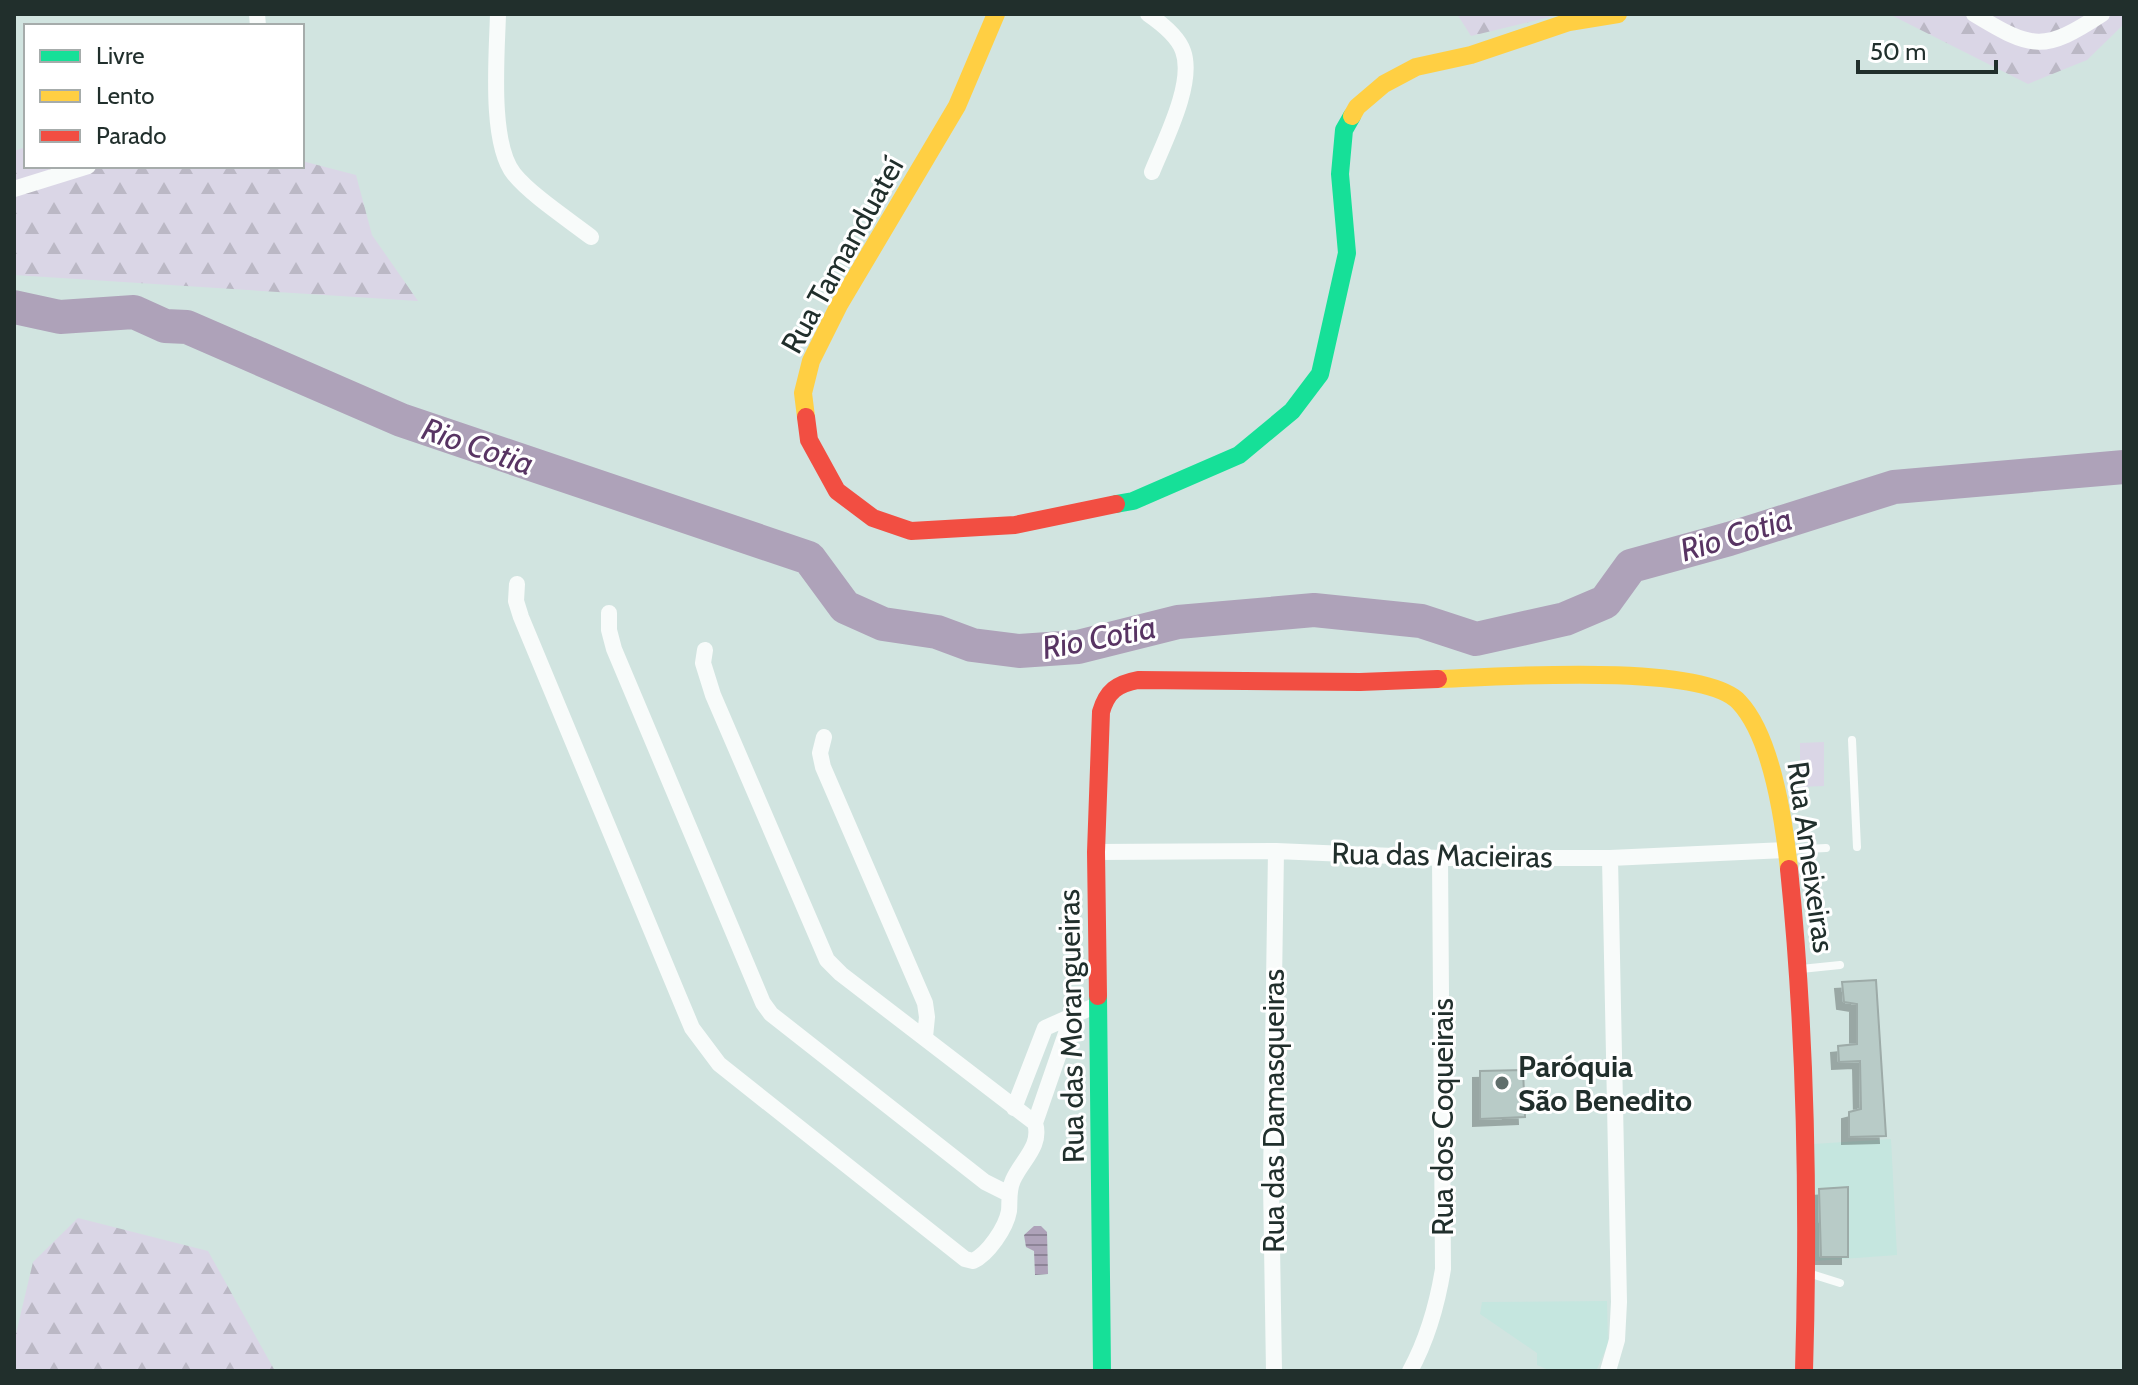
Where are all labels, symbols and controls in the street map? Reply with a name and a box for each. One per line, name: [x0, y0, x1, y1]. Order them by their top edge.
legend: [24, 24, 304, 168]
scale bar: [1858, 24, 1996, 74]
text: 50 m: [1870, 37, 1926, 66]
text: Livre: [96, 41, 144, 70]
text: Lento: [96, 81, 155, 110]
text: Parado: [96, 121, 166, 150]
street label: Rua Tamanduateí: [773, 150, 911, 360]
water label: Rio Cotia: [417, 409, 539, 483]
water label: Rio Cotia: [1675, 498, 1797, 570]
water label: Rio Cotia: [1039, 607, 1159, 667]
street label: Rua Ameixeiras: [1779, 759, 1843, 955]
street label: Rua das Macieiras: [1331, 835, 1553, 875]
street label: Rua das Morangueiras: [1050, 889, 1092, 1163]
street label: Rua das Damasqueiras: [1255, 969, 1292, 1253]
street label: Rua dos Coqueirais: [1424, 998, 1461, 1236]
place label: Paróquia São Benedito: [1518, 1048, 1692, 1119]
marker: Paróquia São Benedito: [1493, 1074, 1511, 1092]

